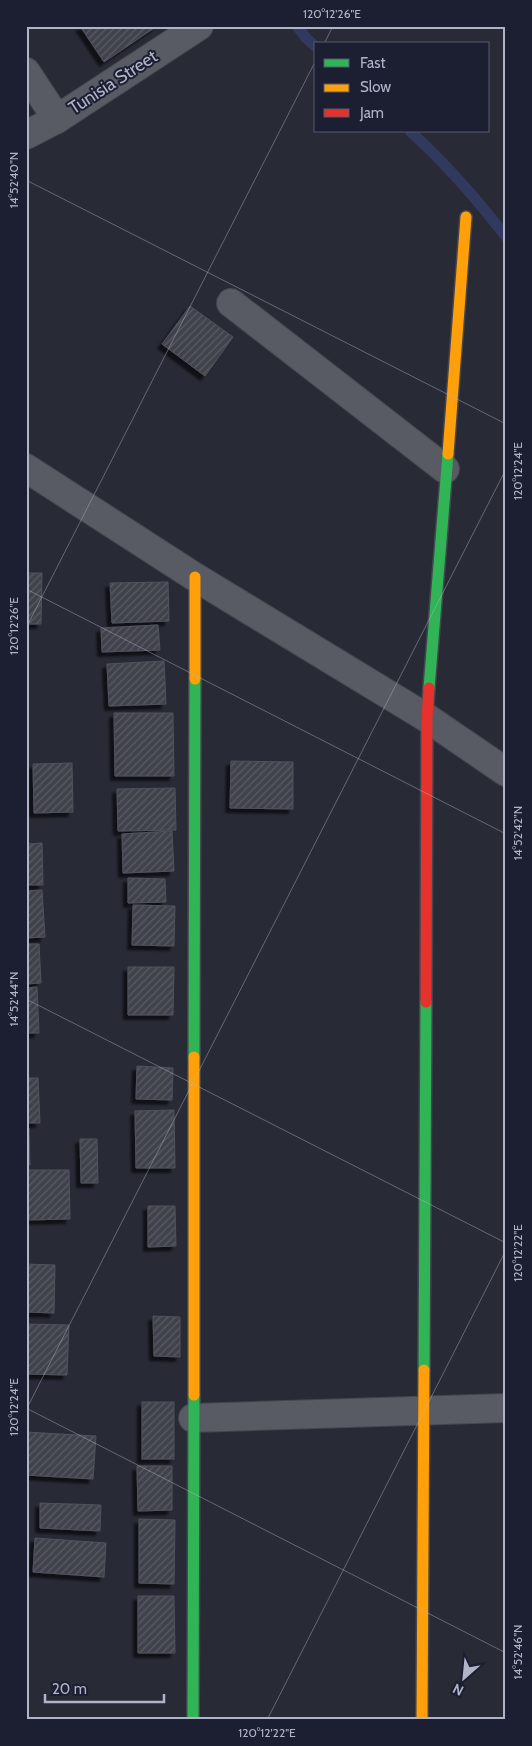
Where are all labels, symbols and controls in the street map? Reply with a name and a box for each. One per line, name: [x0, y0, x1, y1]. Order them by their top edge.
text: 120°12'26"E: [303, 6, 361, 21]
legend: [314, 42, 490, 132]
street label: Tunisia Street: [64, 45, 162, 119]
text: Fast: [360, 54, 385, 72]
text: Slow: [360, 78, 391, 96]
text: Jam: [359, 104, 384, 122]
text: 14°52'40"N: [6, 152, 21, 208]
text: 120°12'24"E: [510, 442, 525, 500]
text: 120°12'26"E: [6, 597, 21, 655]
text: 14°52'42"N: [510, 806, 525, 860]
text: 14°52'44"N: [6, 972, 21, 1026]
text: 120°12'22"E: [510, 1224, 525, 1282]
text: 120°12'24"E: [6, 1378, 21, 1436]
text: 14°52'46"N: [510, 1625, 525, 1679]
north arrow: [440, 1654, 490, 1704]
scale bar: [45, 1671, 164, 1703]
text: N: [450, 1679, 467, 1700]
text: 20 m: [52, 1680, 87, 1698]
text: 120°12'22"E: [238, 1725, 296, 1740]

